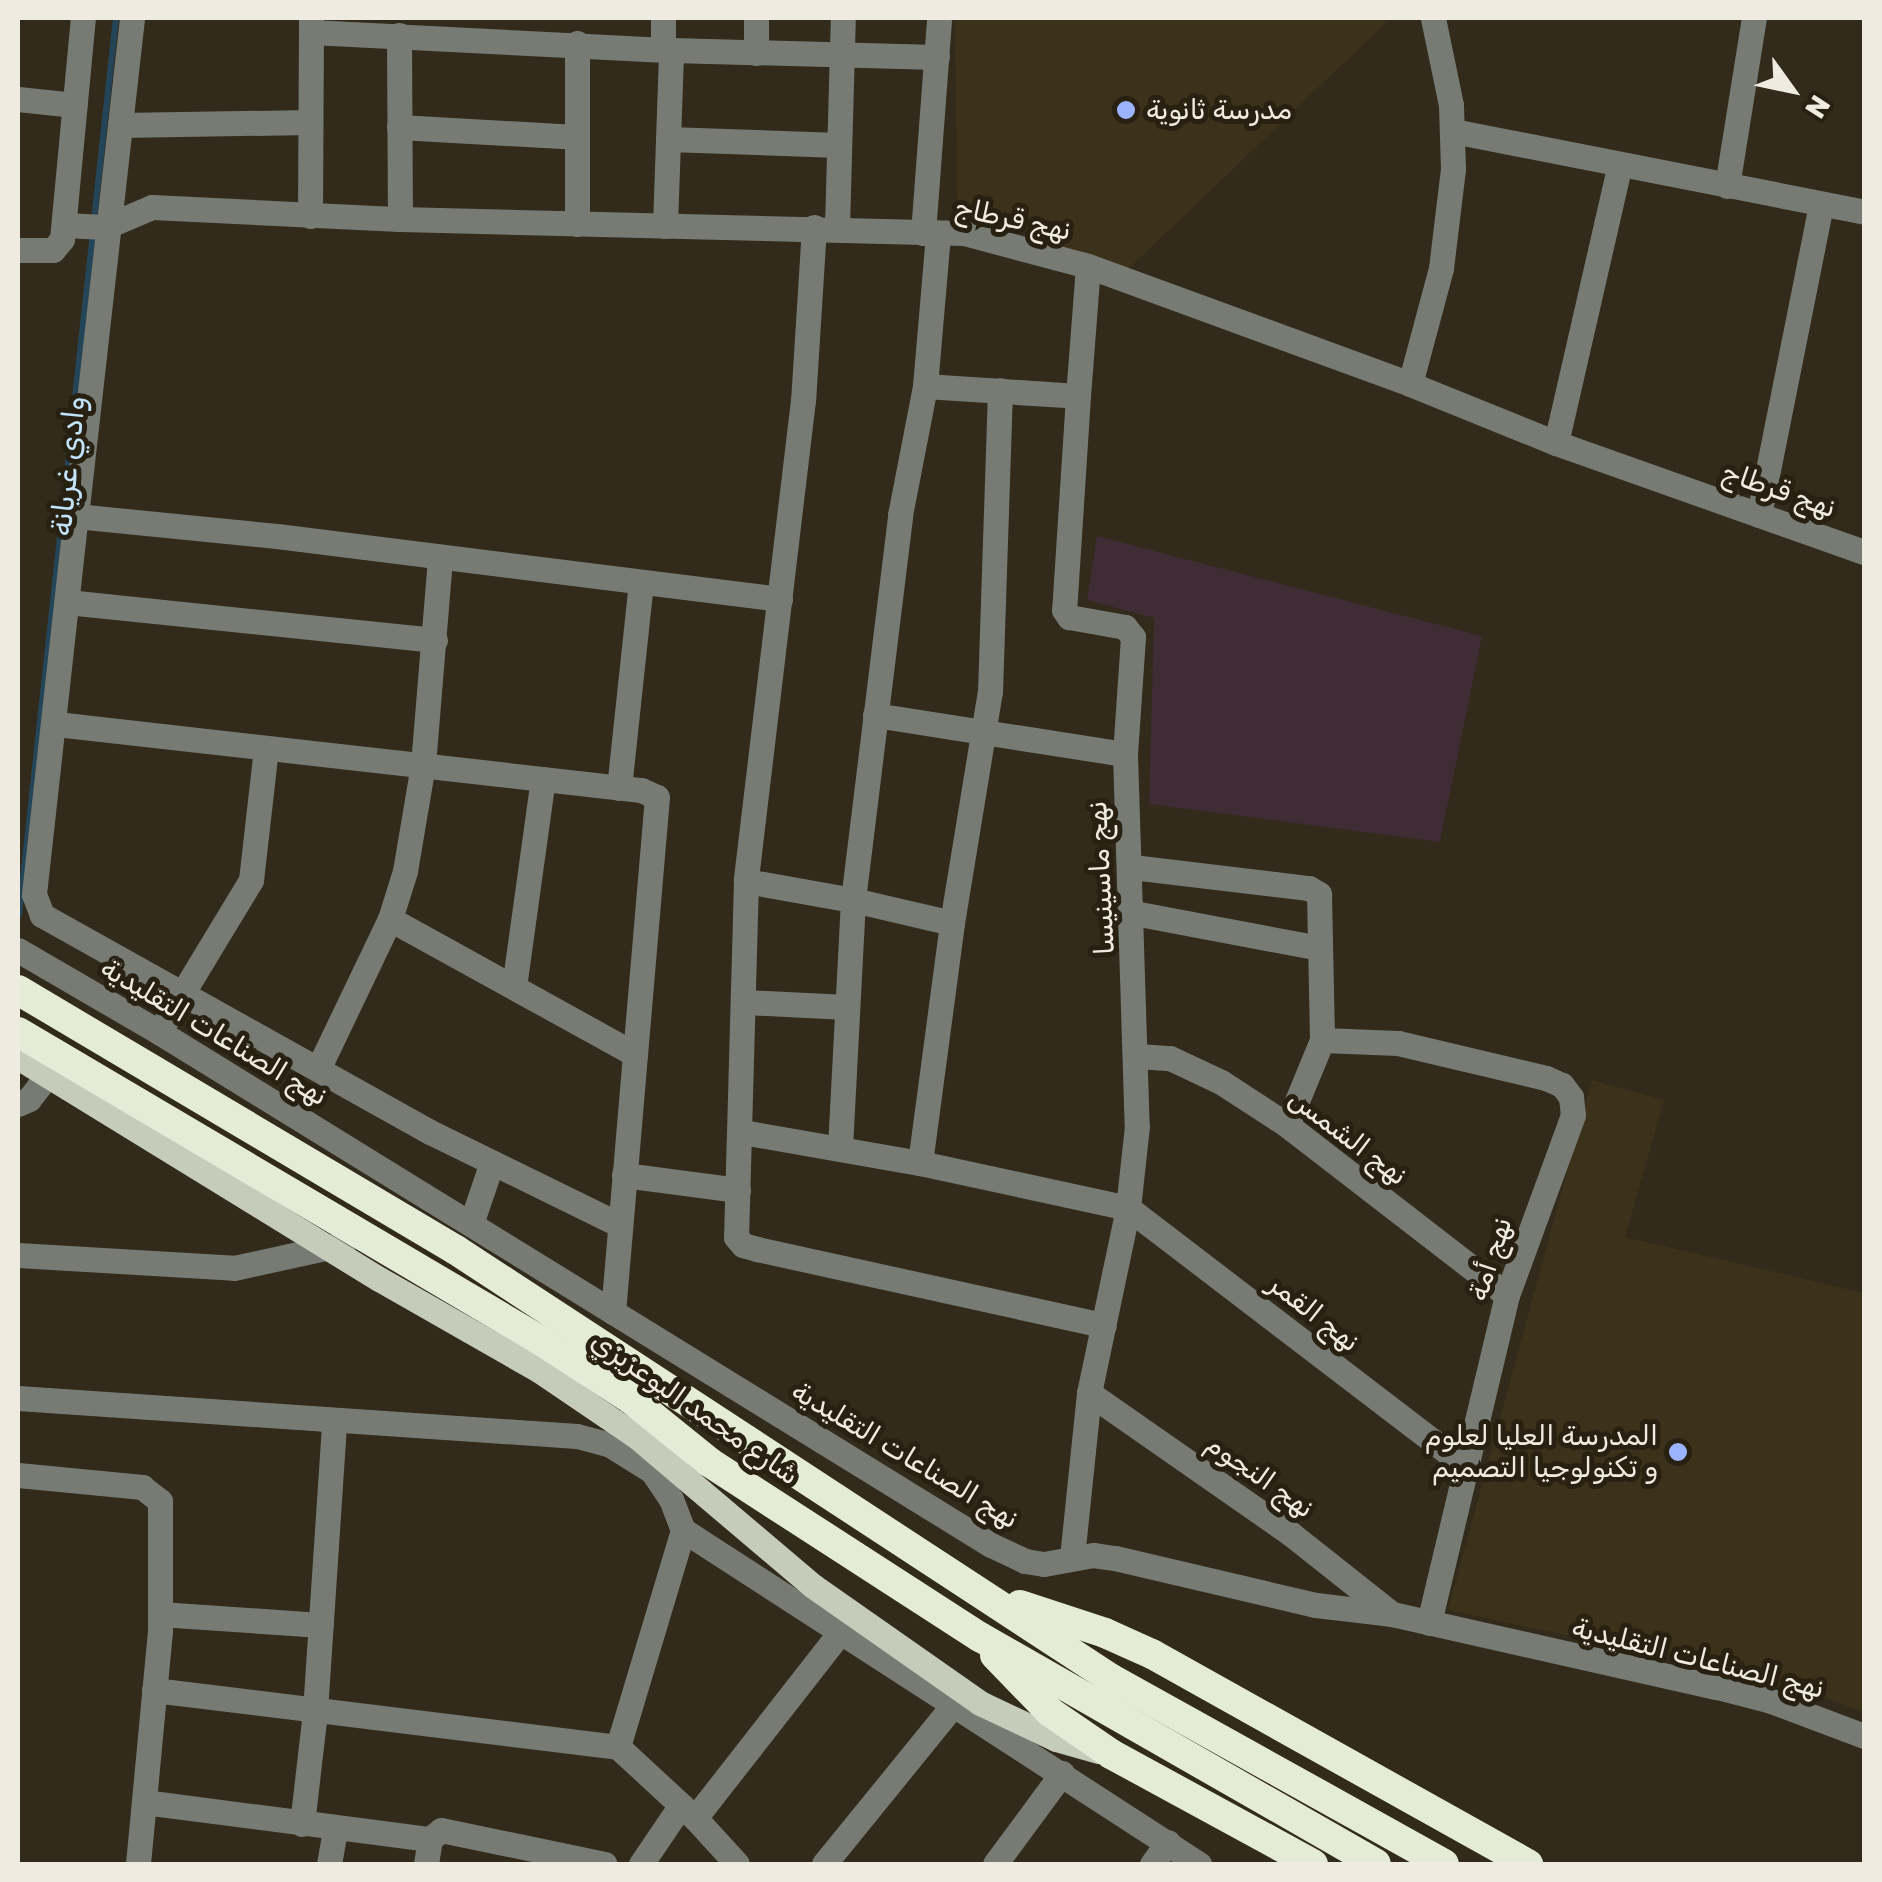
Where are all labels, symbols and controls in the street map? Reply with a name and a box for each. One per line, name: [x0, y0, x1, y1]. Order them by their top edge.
north arrow: [1742, 40, 1842, 140]
text: N: [1798, 89, 1837, 124]
place label: مدرسة ثانوية: [1146, 93, 1292, 127]
marker: مدرسة ثانوية: [1115, 99, 1137, 121]
street label: نهج قرطاج: [952, 190, 1074, 248]
water label: وادي غريانة: [43, 394, 93, 538]
street label: نهج قرطاج: [1718, 455, 1840, 525]
street label: نهج ماسينيسا: [1080, 800, 1122, 956]
street label: نهج الصناعات التقليدية: [94, 951, 334, 1113]
street label: نهج الشمس: [1282, 1081, 1414, 1193]
street label: نهج أمة: [1461, 1213, 1519, 1305]
street label: نهج القمر: [1262, 1267, 1366, 1359]
street label: شارع محمد البوعزيزي: [585, 1324, 805, 1492]
street label: نهج الصناعات التقليدية: [785, 1374, 1025, 1536]
place label: المدرسة العليا لعلوم و تكنولوجيا التصميم: [1425, 1419, 1658, 1485]
street label: نهج النجوم: [1200, 1427, 1320, 1525]
marker: المدرسة العليا لعلوم و تكنولوجيا التصميم: [1667, 1441, 1689, 1463]
street label: نهج الصناعات التقليدية: [1568, 1610, 1828, 1706]

